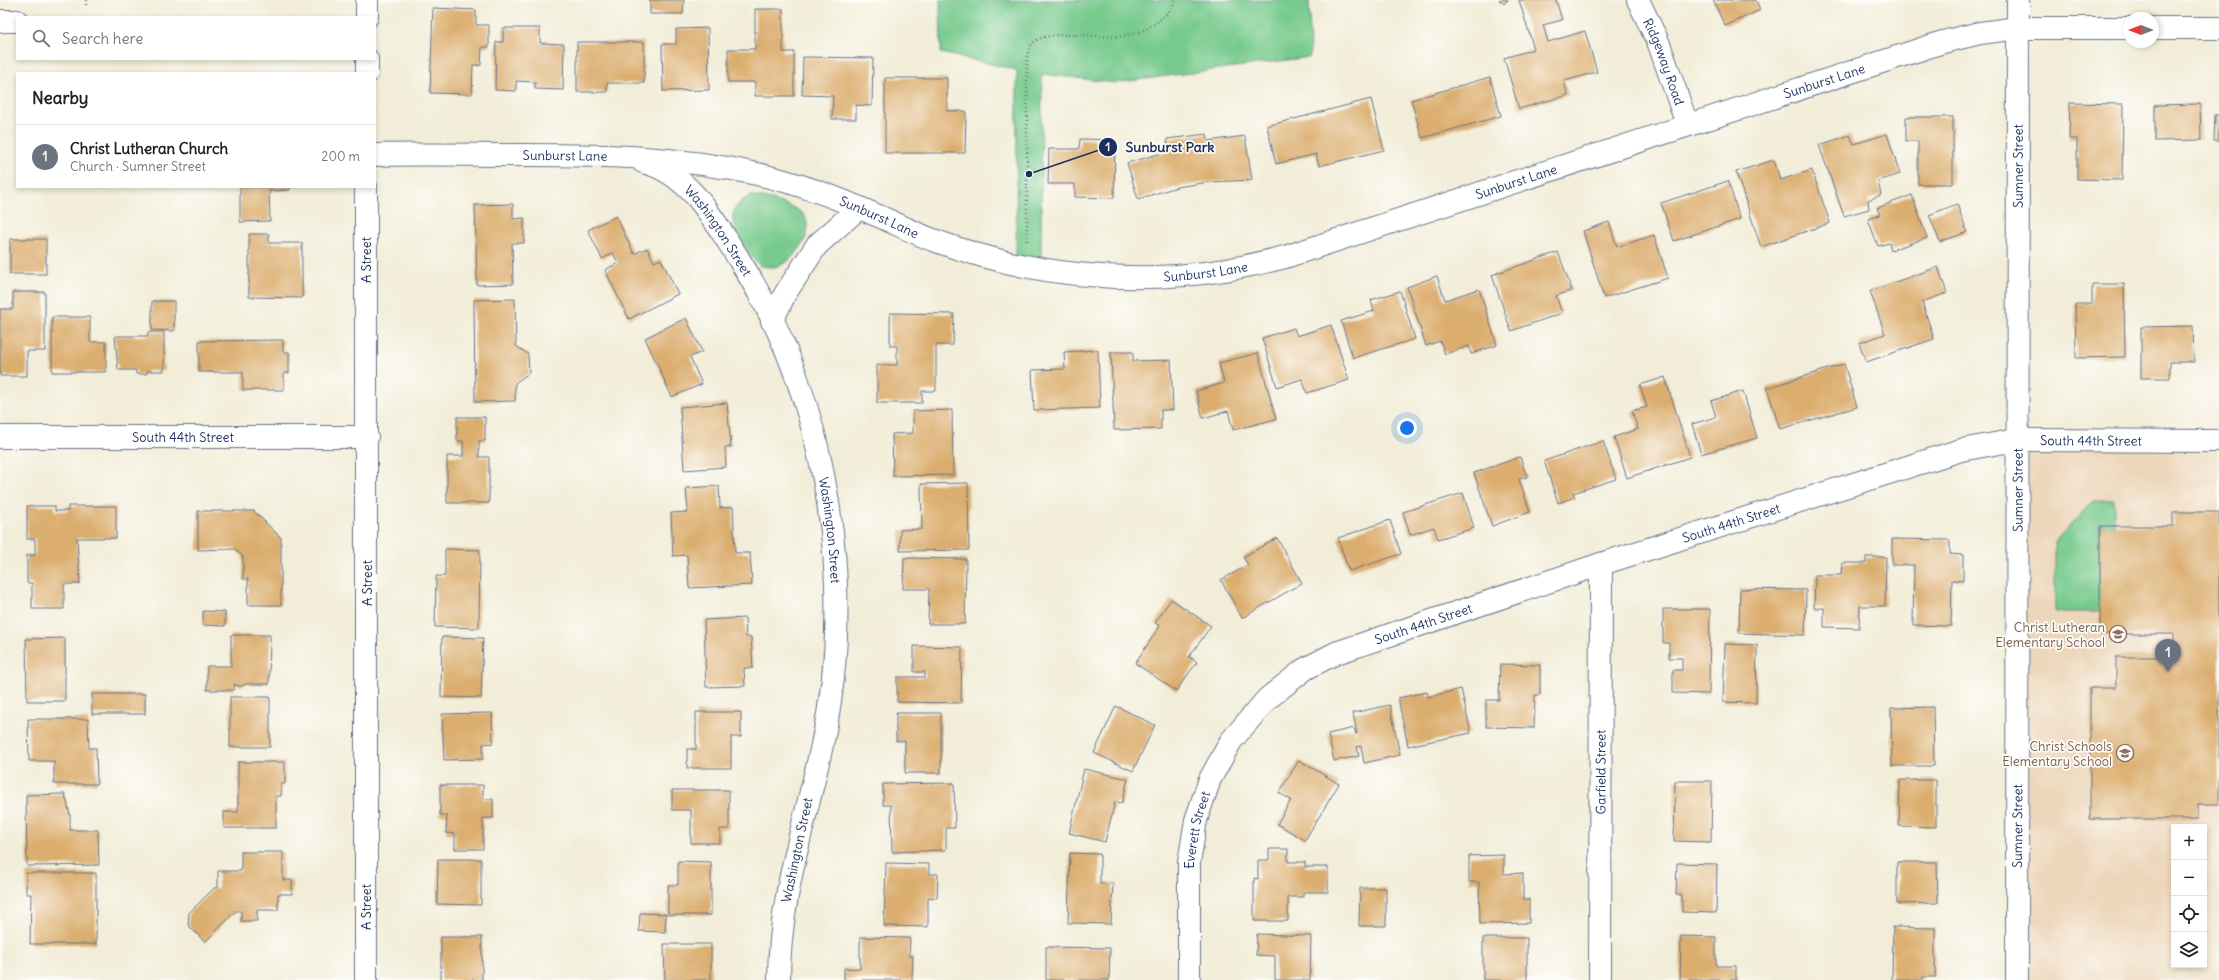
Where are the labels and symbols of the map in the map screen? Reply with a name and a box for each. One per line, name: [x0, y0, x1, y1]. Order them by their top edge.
north arrow: [2123, 12, 2159, 48]
street label: Ridgeway Road: [1639, 15, 1688, 108]
street label: Sunburst Lane: [1781, 60, 1867, 102]
street label: Sumner Street: [2009, 123, 2026, 208]
callout: Sunburst Park: [1098, 134, 1223, 160]
text: Sunburst Park: [1125, 138, 1215, 156]
text: 1: [1106, 139, 1110, 154]
street label: Sunburst Lane: [523, 146, 608, 165]
street label: Sunburst Lane: [1473, 160, 1559, 203]
street label: Washington Street: [681, 181, 756, 280]
street label: Sunburst Lane: [837, 192, 921, 242]
street label: A Street: [358, 236, 375, 283]
street label: Sunburst Lane: [1163, 258, 1249, 285]
your location: [1397, 418, 1417, 438]
street label: South 44th Street: [132, 429, 235, 446]
street label: South 44th Street: [2040, 432, 2143, 449]
street label: Sumner Street: [2009, 447, 2026, 532]
street label: Washington Street: [815, 476, 844, 584]
street label: South 44th Street: [1680, 499, 1783, 546]
street label: A Street: [359, 559, 376, 606]
street label: South 44th Street: [1372, 599, 1475, 648]
place label: Christ Lutheran Elementary School: [1995, 619, 2105, 651]
school or university icon: Christ Lutheran Elementary School: [2108, 624, 2128, 644]
pin: 1: [2155, 639, 2181, 672]
street label: Garfield Street: [1592, 729, 1609, 814]
place label: Christ Schools Elementary School: [2002, 738, 2112, 770]
school or university icon: Christ Schools Elementary School: [2115, 743, 2135, 763]
street label: Sumner Street: [2009, 783, 2026, 868]
street label: Everett Street: [1181, 788, 1214, 869]
street label: Washington Street: [778, 795, 817, 904]
street label: A Street: [358, 883, 375, 930]

